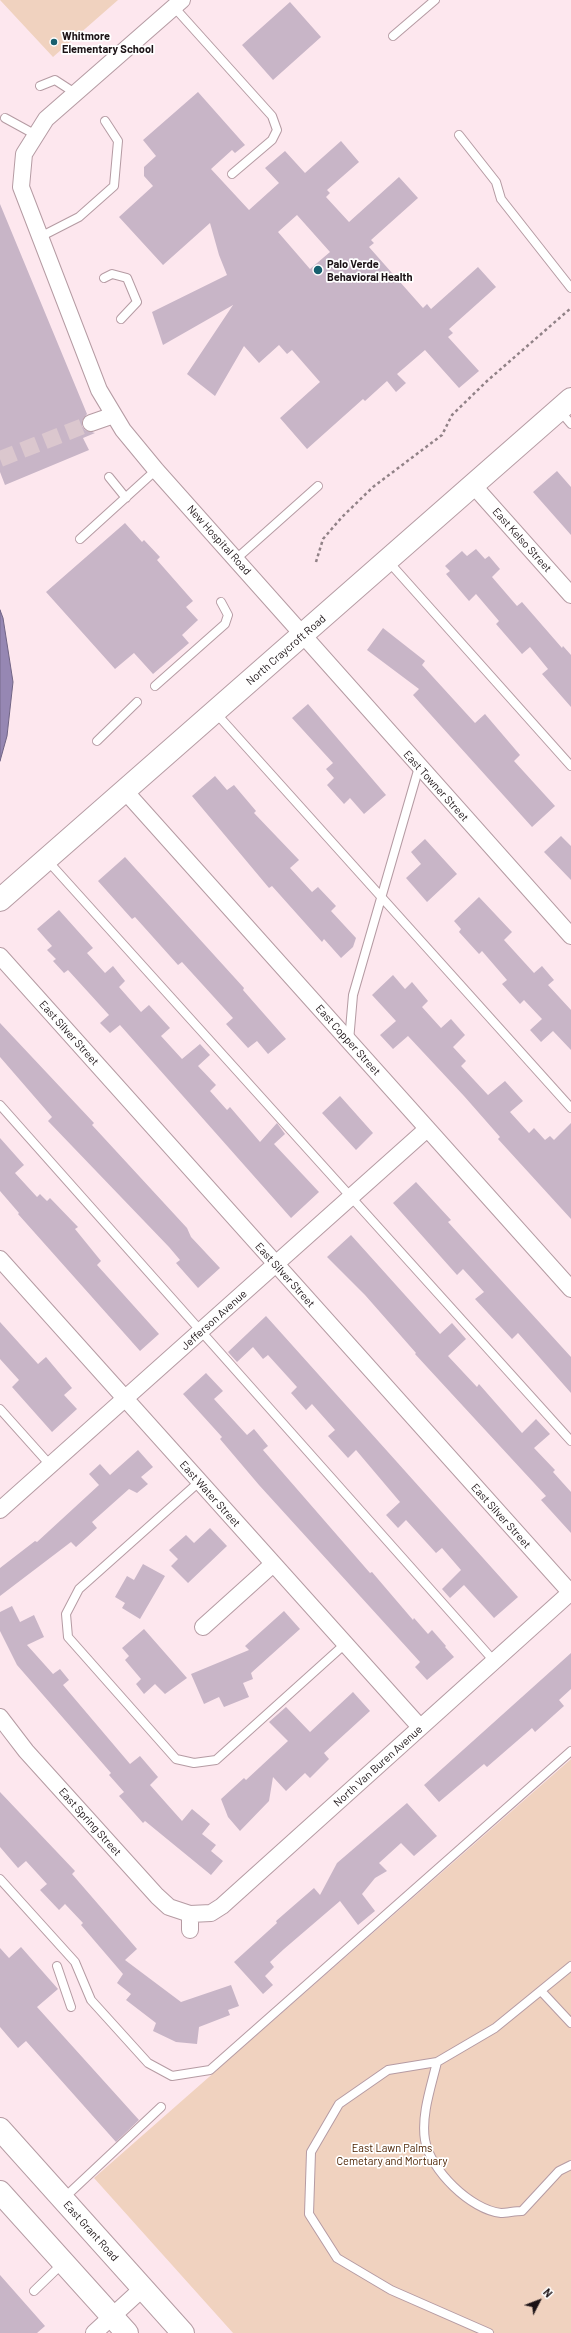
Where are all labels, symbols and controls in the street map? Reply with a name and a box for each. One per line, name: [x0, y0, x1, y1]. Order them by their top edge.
place label: Whitmore Elementary School: [62, 29, 154, 55]
marker: Whitmore Elementary School: [49, 37, 59, 47]
place label: Palo Verde Behavioral Health: [327, 257, 413, 283]
marker: Palo Verde Behavioral Health: [312, 264, 324, 276]
street label: New Hospital Road: [184, 502, 254, 578]
street label: East Kelso Street: [490, 505, 554, 575]
street label: North Craycroft Road: [244, 612, 328, 688]
street label: East Towner Street: [401, 748, 471, 824]
street label: East Silver Street: [36, 998, 102, 1068]
street label: East Copper Street: [313, 1002, 383, 1078]
street label: East Silver Street: [252, 1240, 318, 1310]
street label: Jefferson Avenue: [178, 1287, 250, 1353]
street label: East Water Street: [177, 1458, 243, 1530]
street label: East Silver Street: [468, 1481, 534, 1551]
street label: North Van Buren Avenue: [331, 1723, 425, 1809]
street label: East Spring Street: [56, 1785, 124, 1859]
park label: East Lawn Palms Cemetary and Mortuary: [336, 2141, 448, 2167]
street label: East Grant Road: [60, 2198, 122, 2264]
north arrow: [519, 2281, 559, 2321]
text: N: [541, 2286, 556, 2300]

